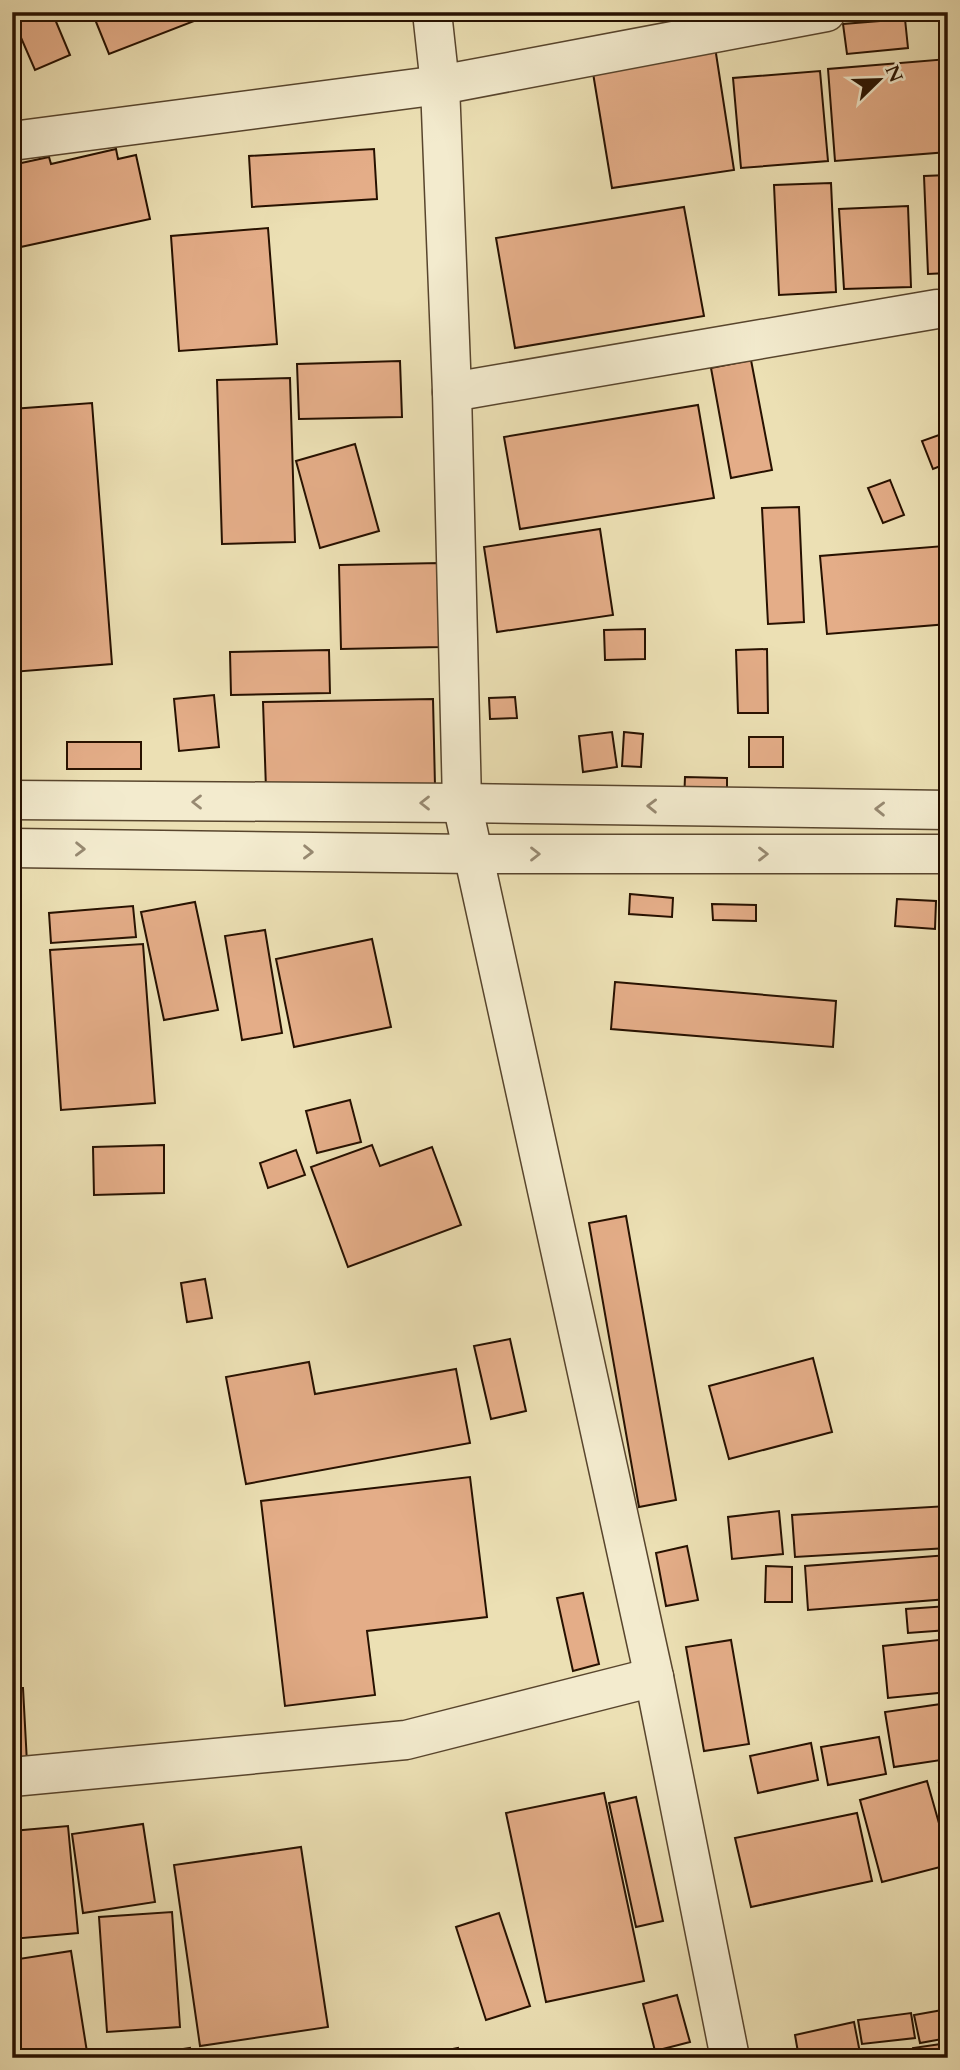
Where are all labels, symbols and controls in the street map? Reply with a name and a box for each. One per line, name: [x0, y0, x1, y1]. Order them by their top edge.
north arrow: [844, 46, 914, 116]
text: N: [879, 61, 909, 87]
one-way arrow: [191, 794, 202, 809]
one-way arrow: [419, 795, 429, 811]
one-way arrow: [646, 798, 657, 814]
one-way arrow: [874, 801, 884, 817]
one-way arrow: [76, 841, 86, 857]
one-way arrow: [303, 844, 314, 860]
one-way arrow: [531, 846, 541, 862]
one-way arrow: [758, 846, 769, 862]

